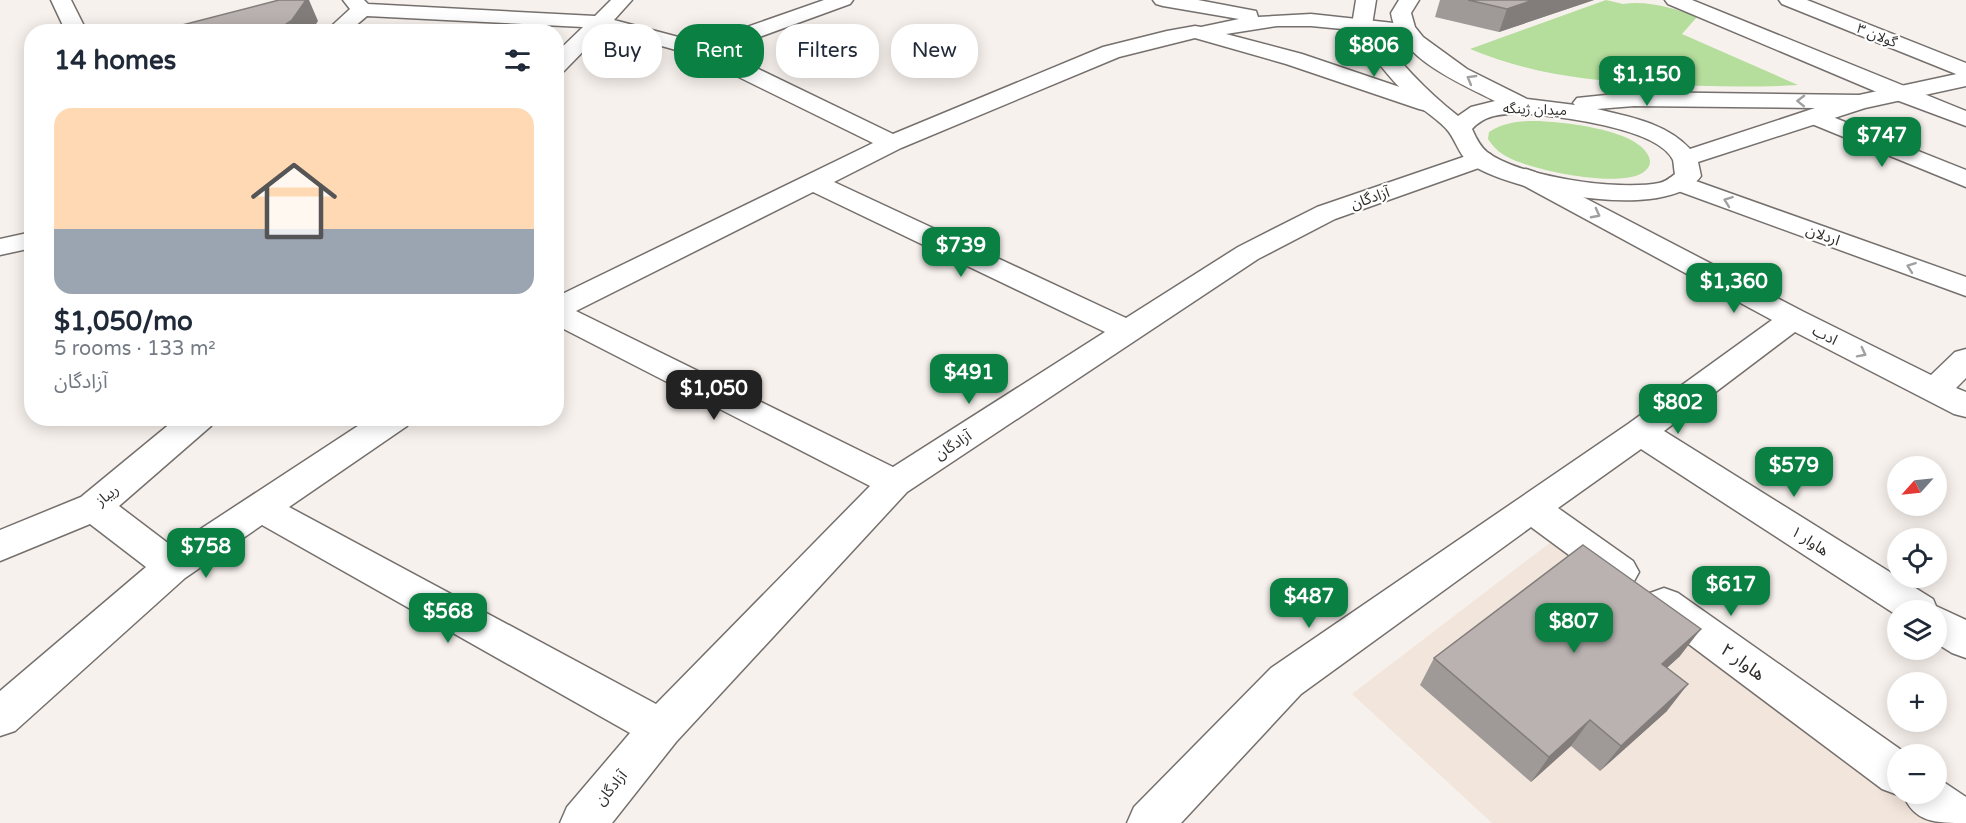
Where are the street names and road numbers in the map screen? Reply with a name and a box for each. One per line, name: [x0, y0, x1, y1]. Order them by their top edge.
street label: گولان ۳: [1854, 20, 1900, 51]
street label: میدان ژینگه: [1503, 100, 1567, 119]
street label: آزادگان: [1348, 183, 1393, 213]
street label: اردلان: [1804, 221, 1842, 249]
street label: ادب: [1809, 321, 1841, 349]
street label: آزادگان: [931, 426, 975, 463]
street label: ریباز: [91, 480, 122, 510]
street label: هاوار ۱: [1788, 522, 1832, 560]
street label: هاوار ۲: [1717, 639, 1769, 685]
street label: آزادگان: [591, 766, 631, 809]

